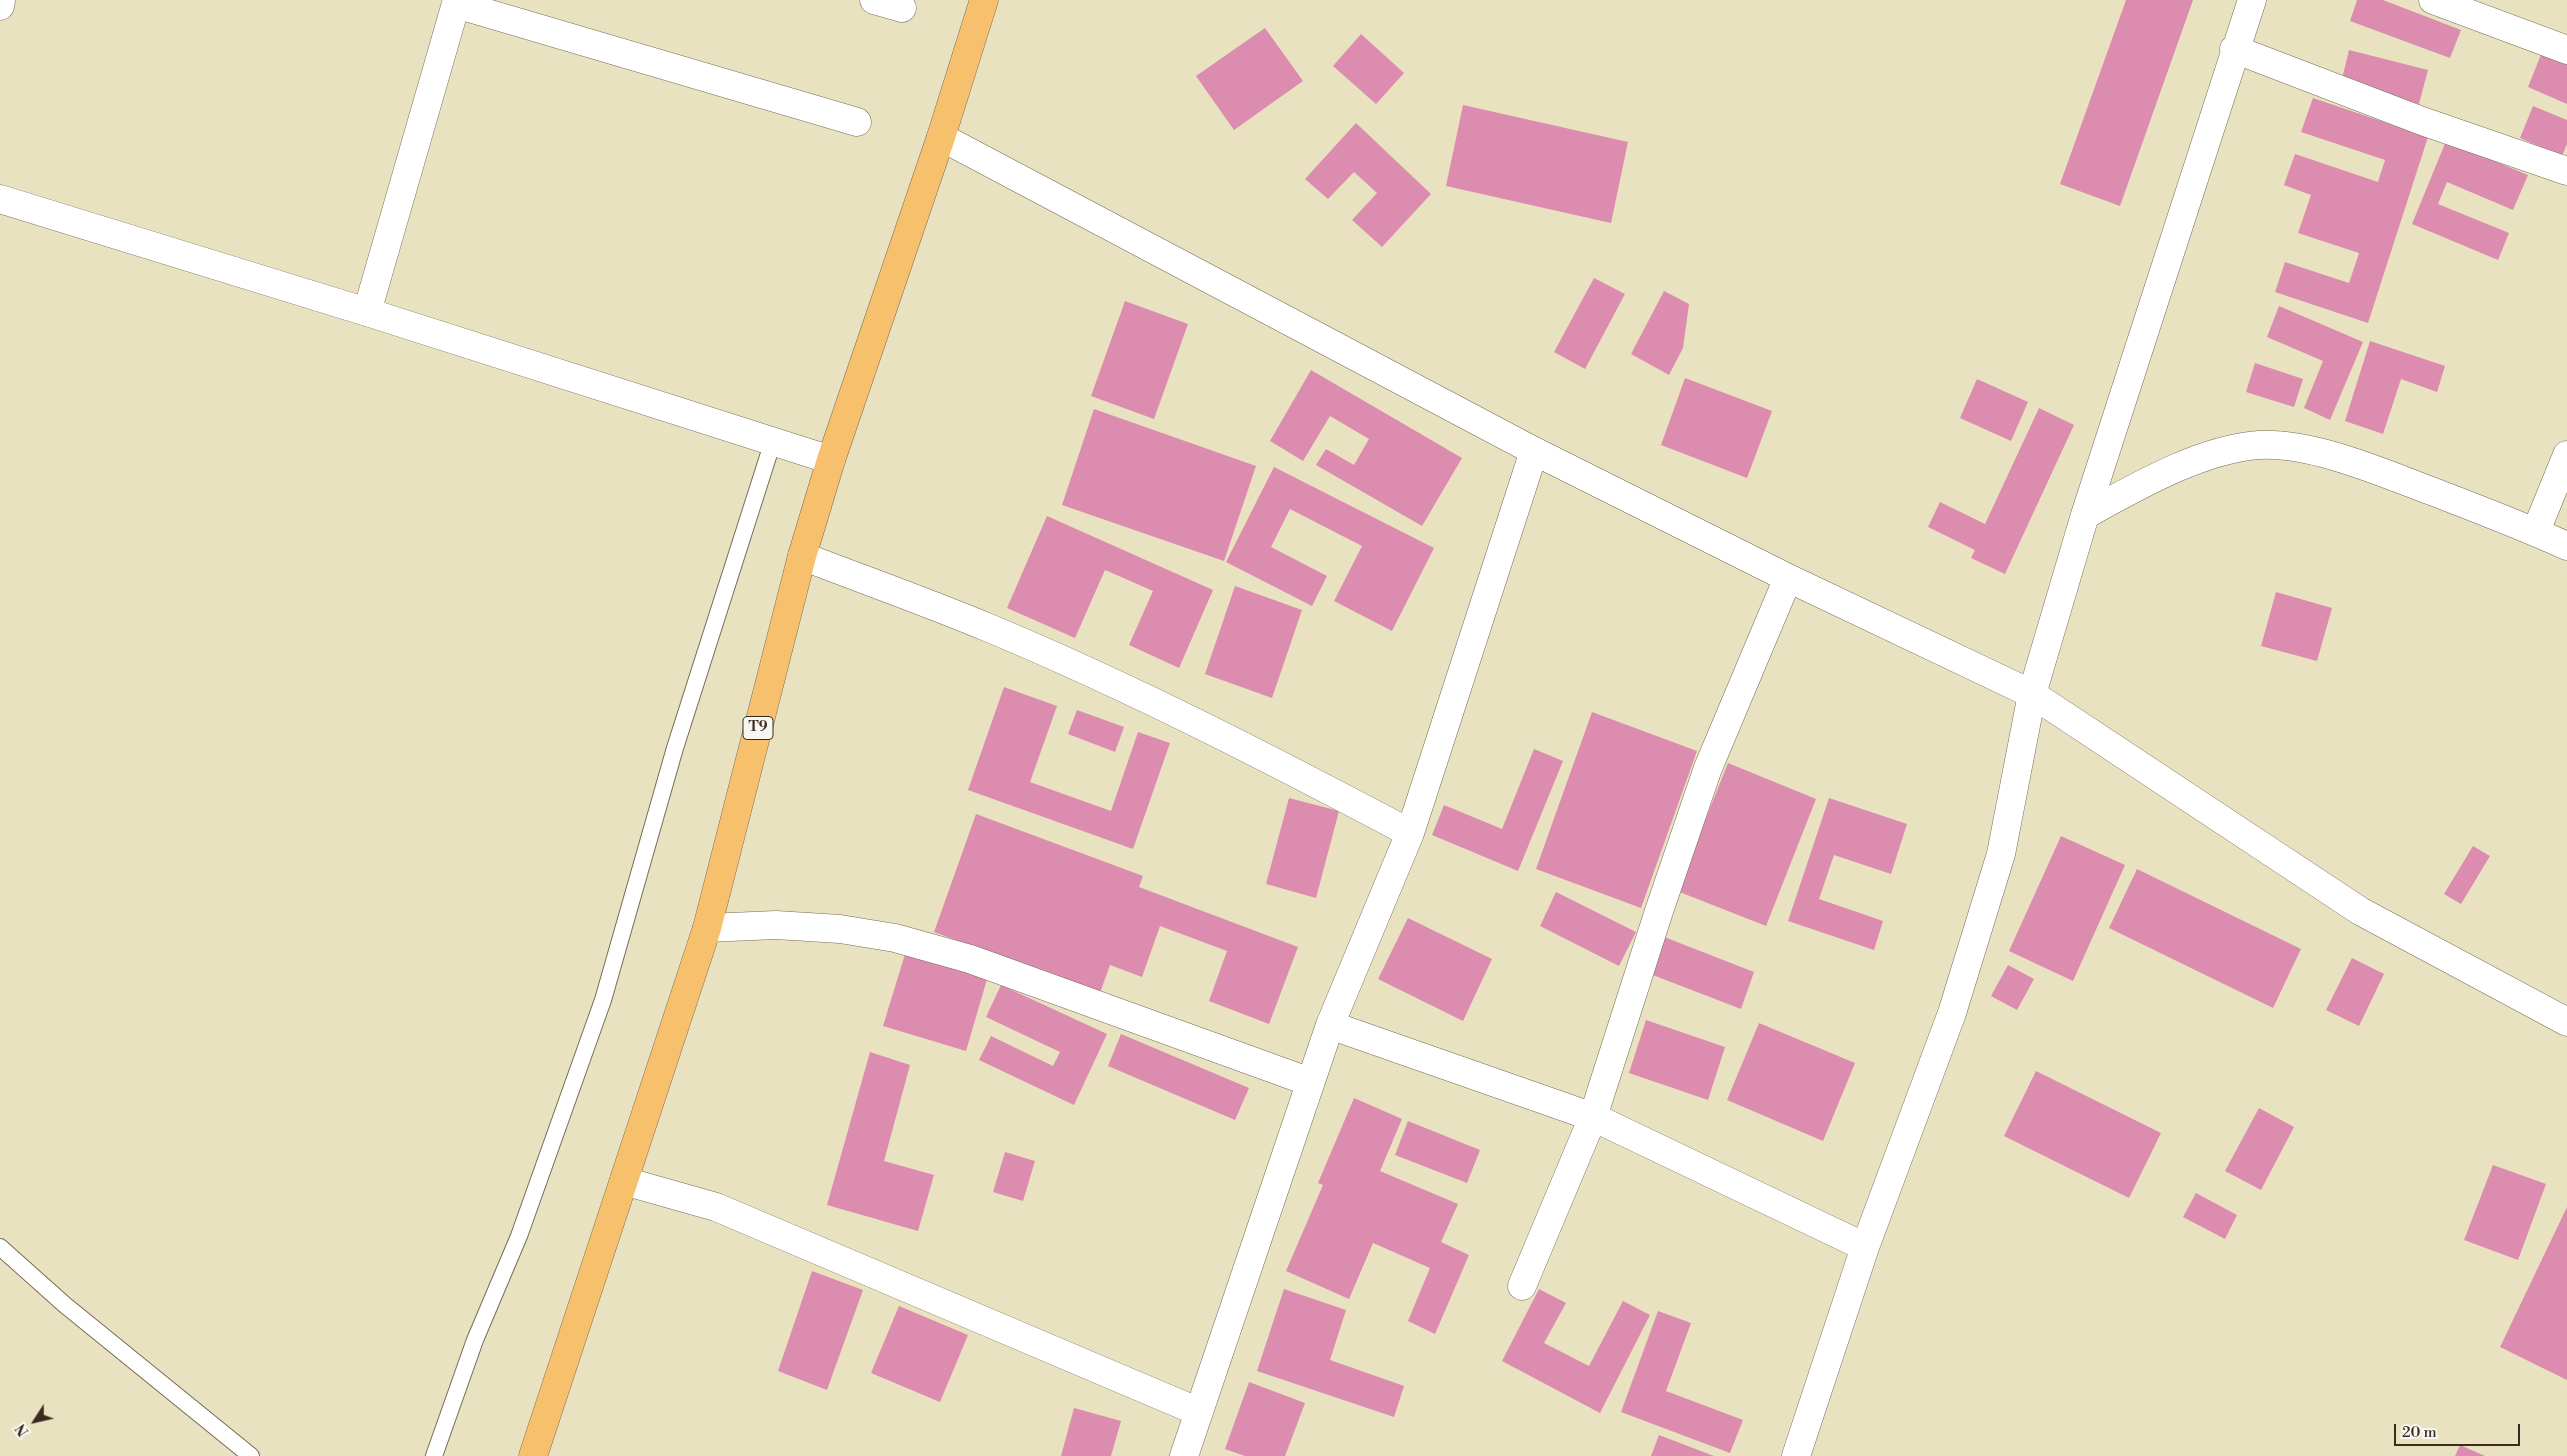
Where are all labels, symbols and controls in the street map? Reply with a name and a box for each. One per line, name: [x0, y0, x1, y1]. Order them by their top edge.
road number: T9: [743, 716, 773, 740]
north arrow: [10, 1396, 60, 1446]
scale bar: [2397, 1414, 2523, 1446]
text: N: [12, 1420, 33, 1439]
text: 20 m: [2402, 1423, 2437, 1442]

